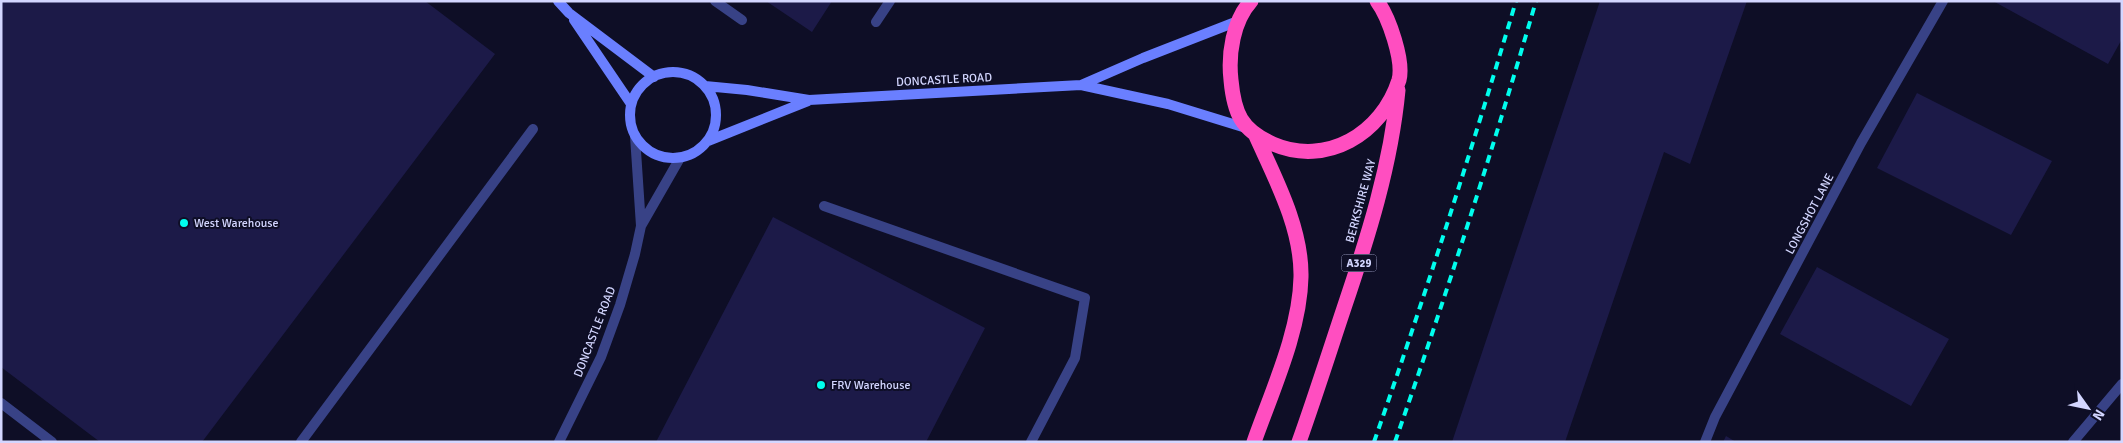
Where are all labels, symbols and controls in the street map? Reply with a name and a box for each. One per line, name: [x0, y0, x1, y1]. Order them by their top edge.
street label: DONCASTLE ROAD: [896, 70, 993, 90]
street label: BERKSHIRE WAY: [1343, 158, 1379, 244]
street label: LONGSHOT LANE: [1782, 171, 1838, 257]
place label: West Warehouse: [194, 216, 278, 231]
marker: West Warehouse: [178, 217, 190, 229]
road number: A329: [1342, 254, 1376, 272]
street label: DONCASTLE ROAD: [571, 284, 619, 380]
place label: FRV Warehouse: [831, 378, 910, 393]
marker: FRV Warehouse: [815, 379, 827, 391]
north arrow: [2063, 383, 2113, 433]
text: N: [2089, 406, 2108, 424]

